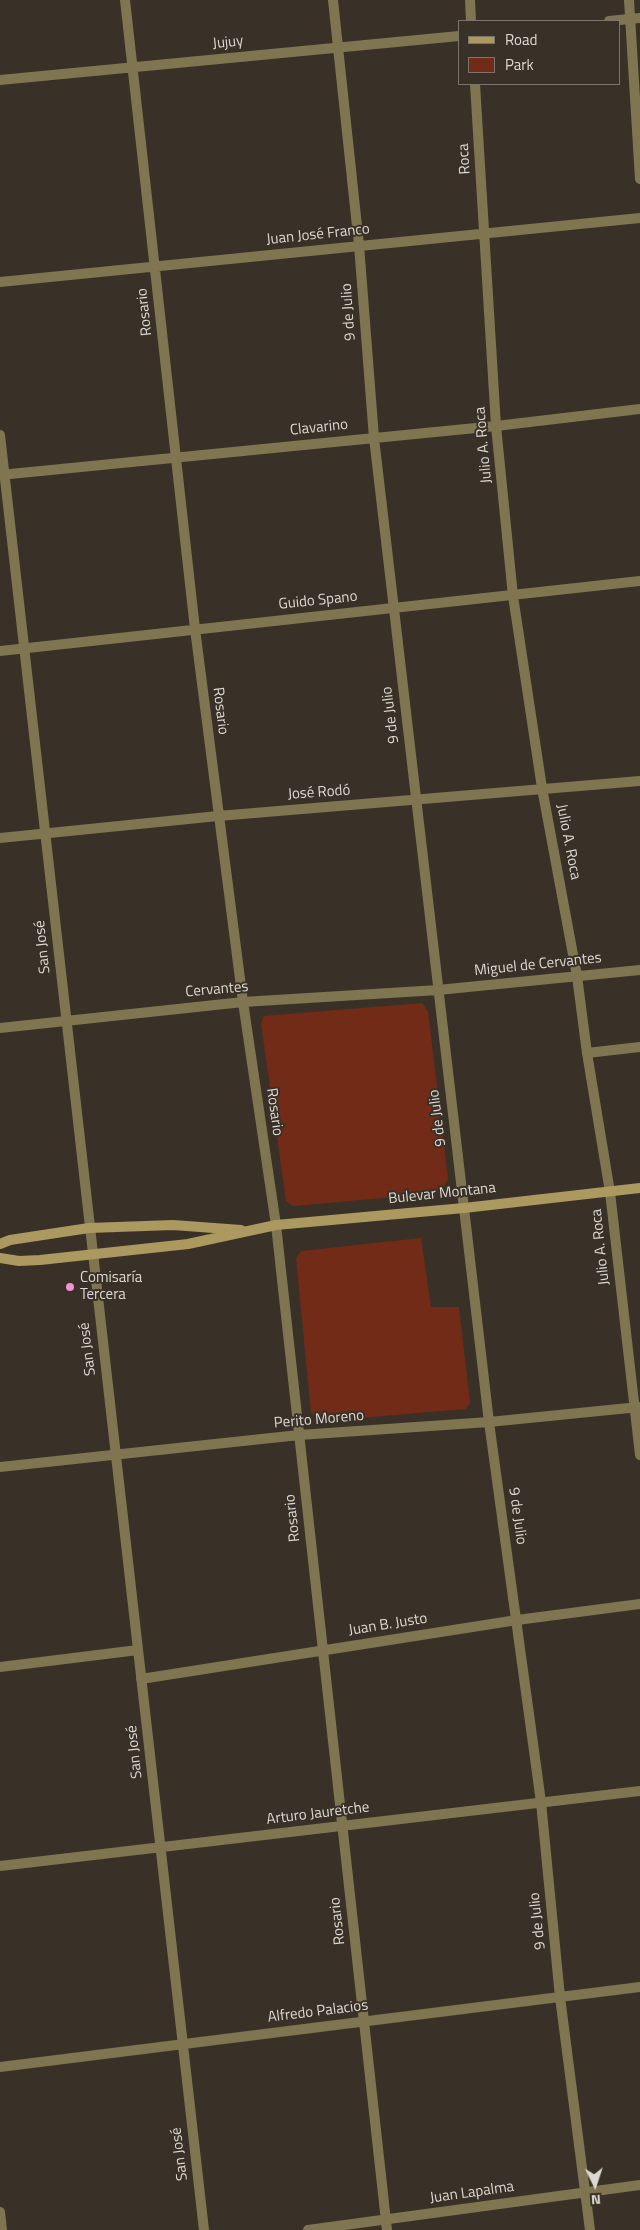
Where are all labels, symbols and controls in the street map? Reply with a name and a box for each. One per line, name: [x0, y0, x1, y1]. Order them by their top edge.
legend: [458, 20, 620, 85]
text: Road: [505, 28, 537, 51]
street label: Jujuy: [212, 32, 244, 54]
text: Park: [505, 53, 534, 76]
street label: Roca: [455, 143, 475, 175]
street label: Juan José Franco: [265, 221, 371, 249]
street label: 9 de Julio: [338, 283, 360, 341]
street label: Rosario: [134, 287, 156, 337]
street label: Julio A. Roca: [472, 406, 496, 484]
street label: Clavarino: [289, 416, 349, 440]
street label: Guido Spano: [278, 588, 358, 614]
street label: 9 de Julio: [379, 685, 403, 745]
street label: Rosario: [208, 686, 232, 736]
street label: José Rodó: [287, 782, 351, 804]
street label: Julio A. Roca: [552, 803, 584, 881]
street label: San José: [31, 919, 55, 975]
street label: Miguel de Cervantes: [473, 949, 603, 981]
street label: Cervantes: [185, 978, 249, 1002]
street label: Rosario: [262, 1087, 286, 1137]
street label: 9 de Julio: [426, 1088, 450, 1148]
street label: Bulevar Montana: [387, 1179, 497, 1209]
street label: Julio A. Roca: [588, 1208, 614, 1286]
place label: Comisaría Tercera: [80, 1269, 142, 1304]
marker: Comisaría Tercera: [64, 1281, 76, 1293]
street label: San José: [76, 1321, 100, 1377]
street label: Perito Moreno: [273, 1407, 365, 1433]
street label: 9 de Julio: [504, 1486, 530, 1546]
street label: Rosario: [282, 1493, 304, 1543]
street label: Juan B. Justo: [347, 1610, 429, 1640]
street label: San José: [123, 1724, 147, 1780]
street label: Arturo Jauretche: [266, 1799, 370, 1829]
street label: 9 de Julio: [526, 1891, 550, 1951]
street label: Rosario: [327, 1896, 349, 1946]
street label: Alfredo Palacios: [267, 1997, 369, 2027]
street label: San José: [168, 2126, 192, 2182]
north arrow: [570, 2160, 620, 2210]
street label: Juan Lapalma: [429, 2178, 515, 2208]
text: N: [591, 2190, 602, 2211]

